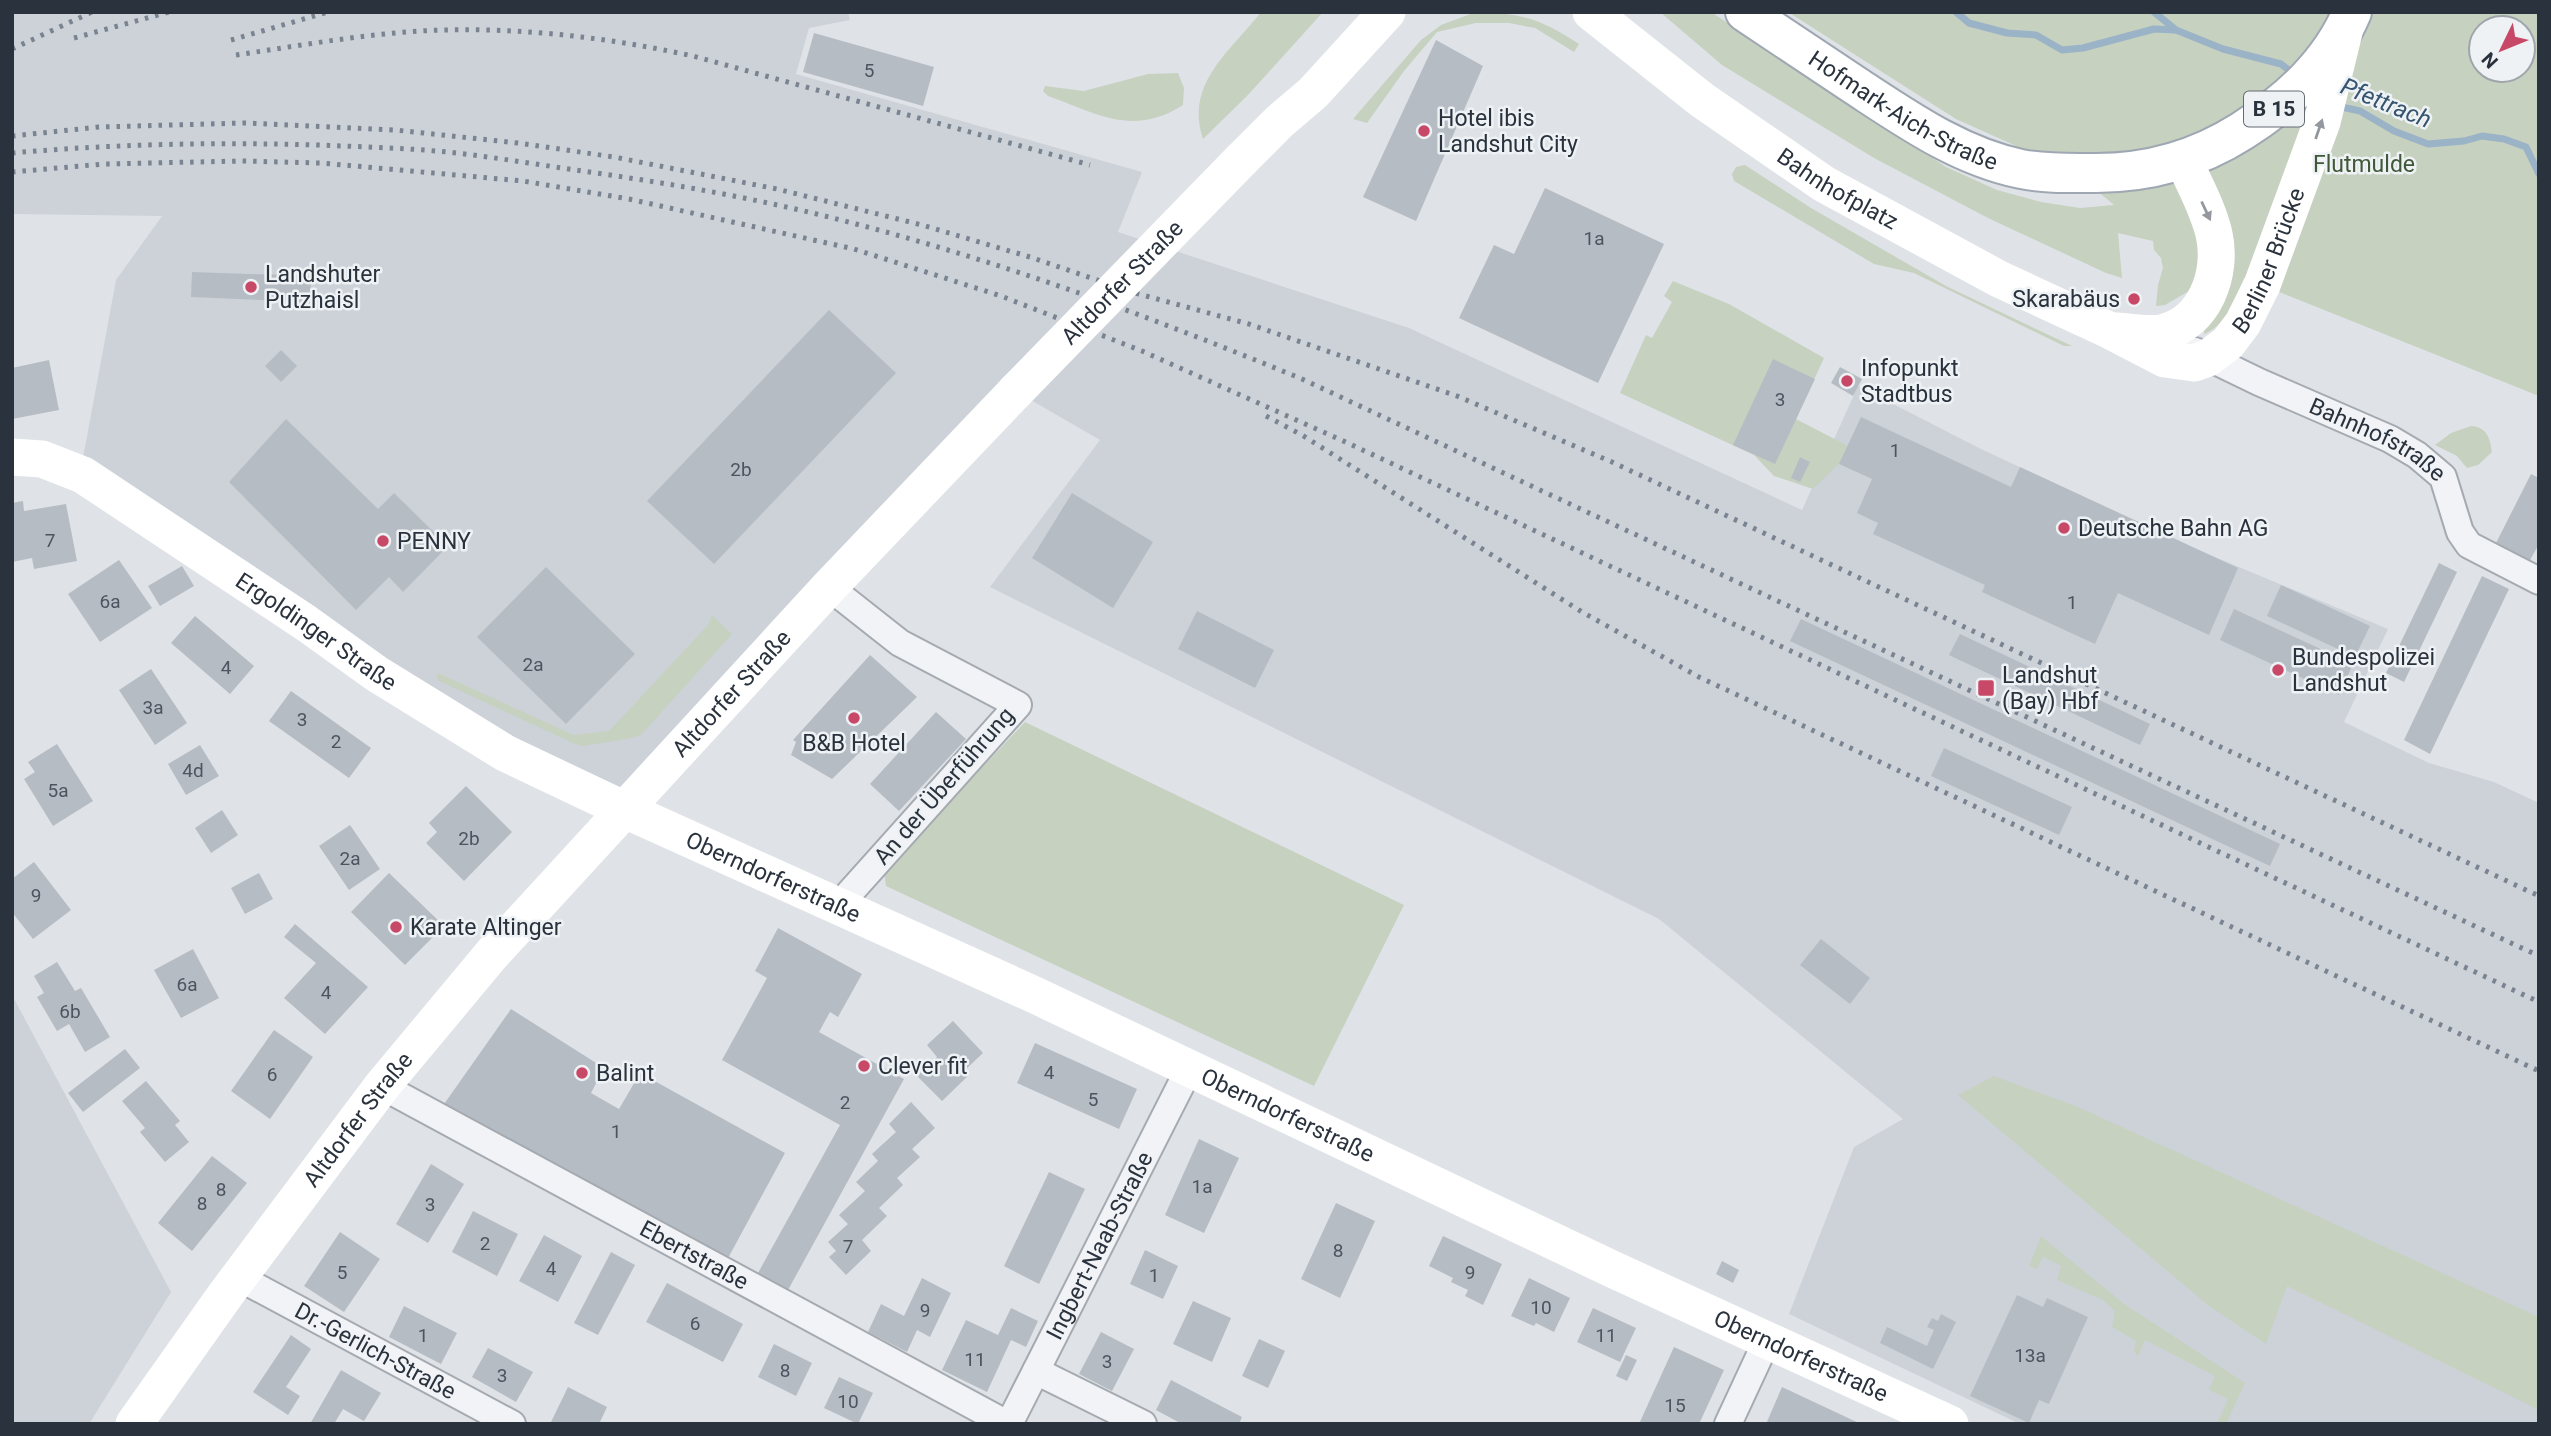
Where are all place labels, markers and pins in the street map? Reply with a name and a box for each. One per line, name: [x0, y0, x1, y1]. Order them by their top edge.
place label: Hotel ibis Landshut City: [1438, 105, 1578, 158]
marker: Hotel ibis Landshut City: [1416, 123, 1432, 139]
place label: Landshuter Putzhaisl: [265, 261, 381, 314]
marker: Landshuter Putzhaisl: [243, 279, 259, 295]
place label: Skarabäus: [2012, 286, 2120, 313]
marker: Skarabäus: [2126, 291, 2142, 307]
place label: Infopunkt Stadtbus: [1861, 355, 1959, 408]
marker: Infopunkt Stadtbus: [1839, 373, 1855, 389]
place label: Deutsche Bahn AG: [2078, 515, 2268, 542]
marker: Deutsche Bahn AG: [2056, 520, 2072, 536]
place label: PENNY: [397, 528, 471, 555]
marker: PENNY: [375, 533, 391, 549]
place label: Bundespolizei Landshut: [2292, 644, 2435, 697]
place label: Landshut (Bay) Hbf: [2002, 662, 2099, 715]
marker: Bundespolizei Landshut: [2270, 662, 2286, 678]
marker: Landshut (Bay) Hbf: [1976, 678, 1996, 698]
marker: B&B Hotel: [846, 710, 862, 726]
place label: B&B Hotel: [802, 730, 906, 757]
place label: Karate Altinger: [410, 914, 562, 941]
marker: Karate Altinger: [388, 919, 404, 935]
place label: Clever fit: [878, 1053, 968, 1080]
marker: Clever fit: [856, 1058, 872, 1074]
place label: Balint: [596, 1060, 654, 1087]
marker: Balint: [574, 1065, 590, 1081]

